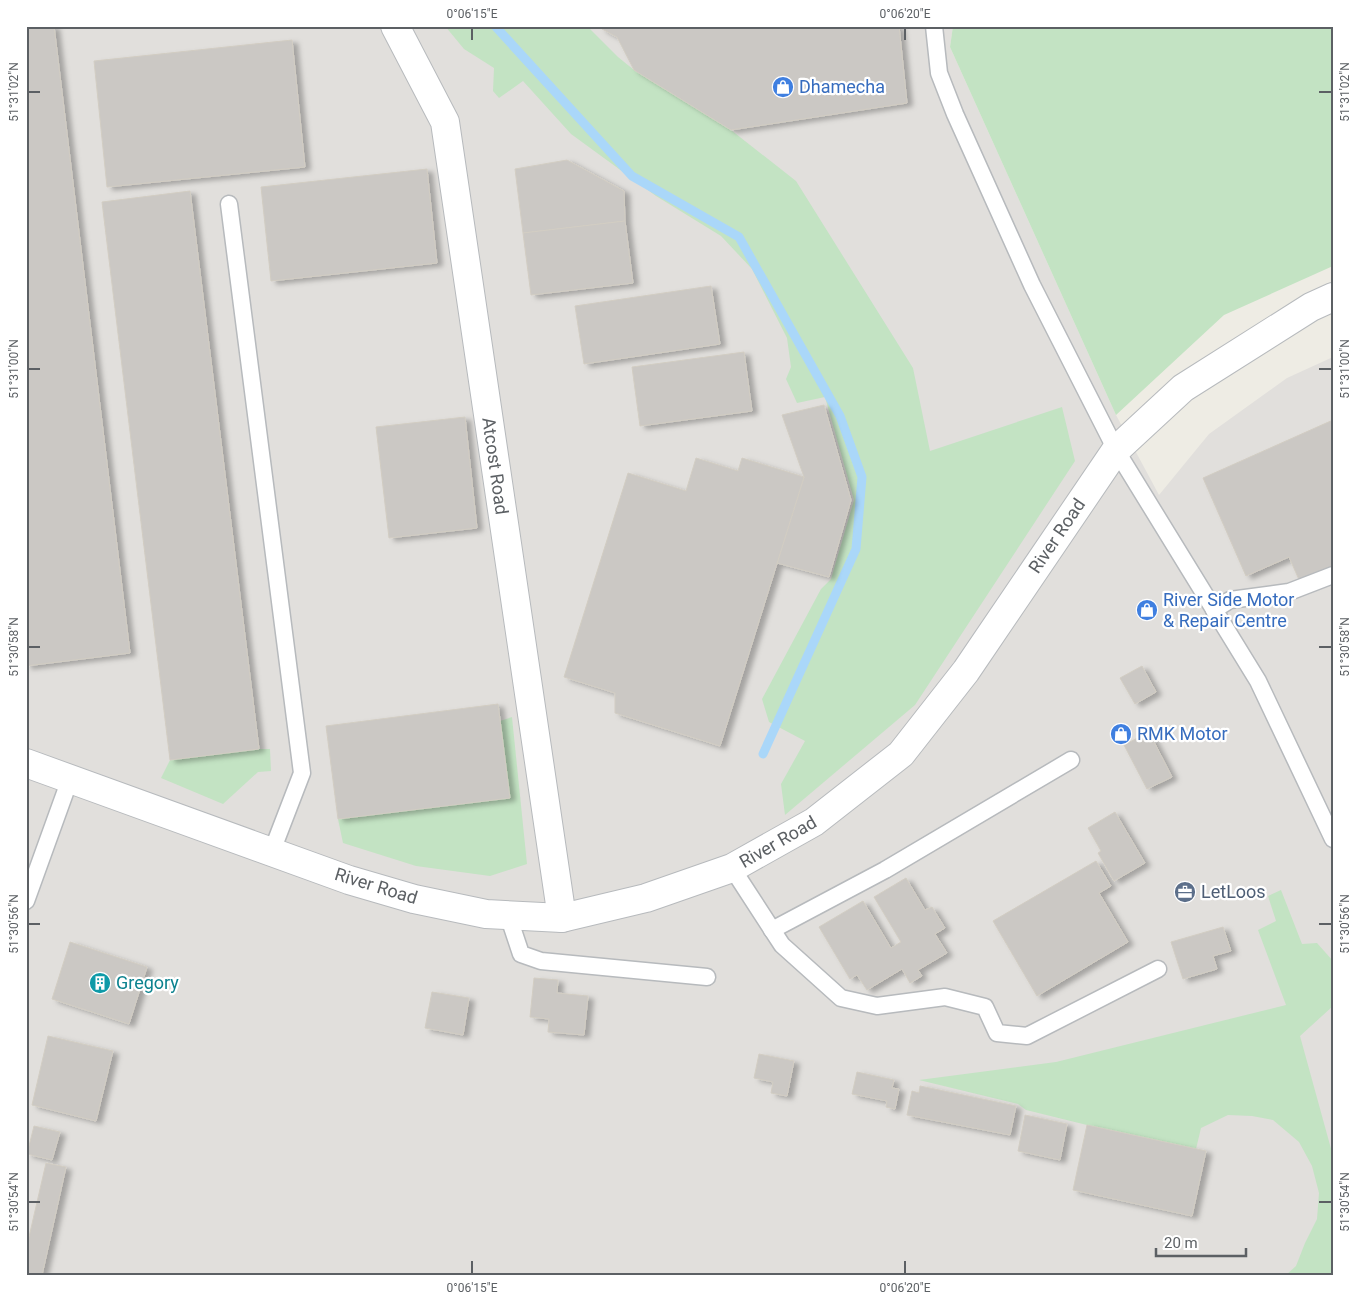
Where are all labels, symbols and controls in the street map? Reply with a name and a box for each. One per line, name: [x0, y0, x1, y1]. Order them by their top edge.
text: 0°06'15"E: [447, 7, 498, 21]
text: 0°06'20"E: [880, 7, 931, 21]
text: 51°31'02"N: [7, 62, 21, 122]
text: 51°31'02"N: [1338, 62, 1352, 122]
shop icon: Dhamecha: [771, 75, 795, 99]
place label: Dhamecha: [799, 76, 885, 97]
text: 51°31'00"N: [7, 339, 21, 399]
text: 51°31'00"N: [1338, 339, 1352, 399]
street label: Atcost Road: [478, 416, 513, 516]
street label: River Road: [1024, 494, 1089, 577]
place label: River Side Motor & Repair Centre: [1163, 589, 1294, 631]
shop icon: River Side Motor & Repair Centre: [1135, 598, 1159, 622]
text: 51°30'58"N: [7, 617, 21, 677]
text: 51°30'58"N: [1338, 617, 1352, 677]
shop icon: RMK Motor: [1109, 722, 1133, 746]
place label: RMK Motor: [1137, 723, 1228, 744]
street label: River Road: [735, 811, 820, 872]
street label: River Road: [332, 863, 420, 908]
office icon: LetLoos: [1173, 880, 1197, 904]
place label: LetLoos: [1201, 881, 1266, 902]
text: 51°30'56"N: [7, 894, 21, 954]
text: 51°30'56"N: [1338, 894, 1352, 954]
building icon: Gregory: [88, 971, 112, 995]
place label: Gregory: [116, 972, 179, 993]
text: 51°30'54"N: [7, 1172, 21, 1232]
text: 51°30'54"N: [1338, 1172, 1352, 1232]
scale bar: [1156, 1226, 1246, 1258]
text: 20 m: [1164, 1234, 1198, 1252]
text: 0°06'15"E: [447, 1281, 498, 1295]
text: 0°06'20"E: [880, 1281, 931, 1295]

